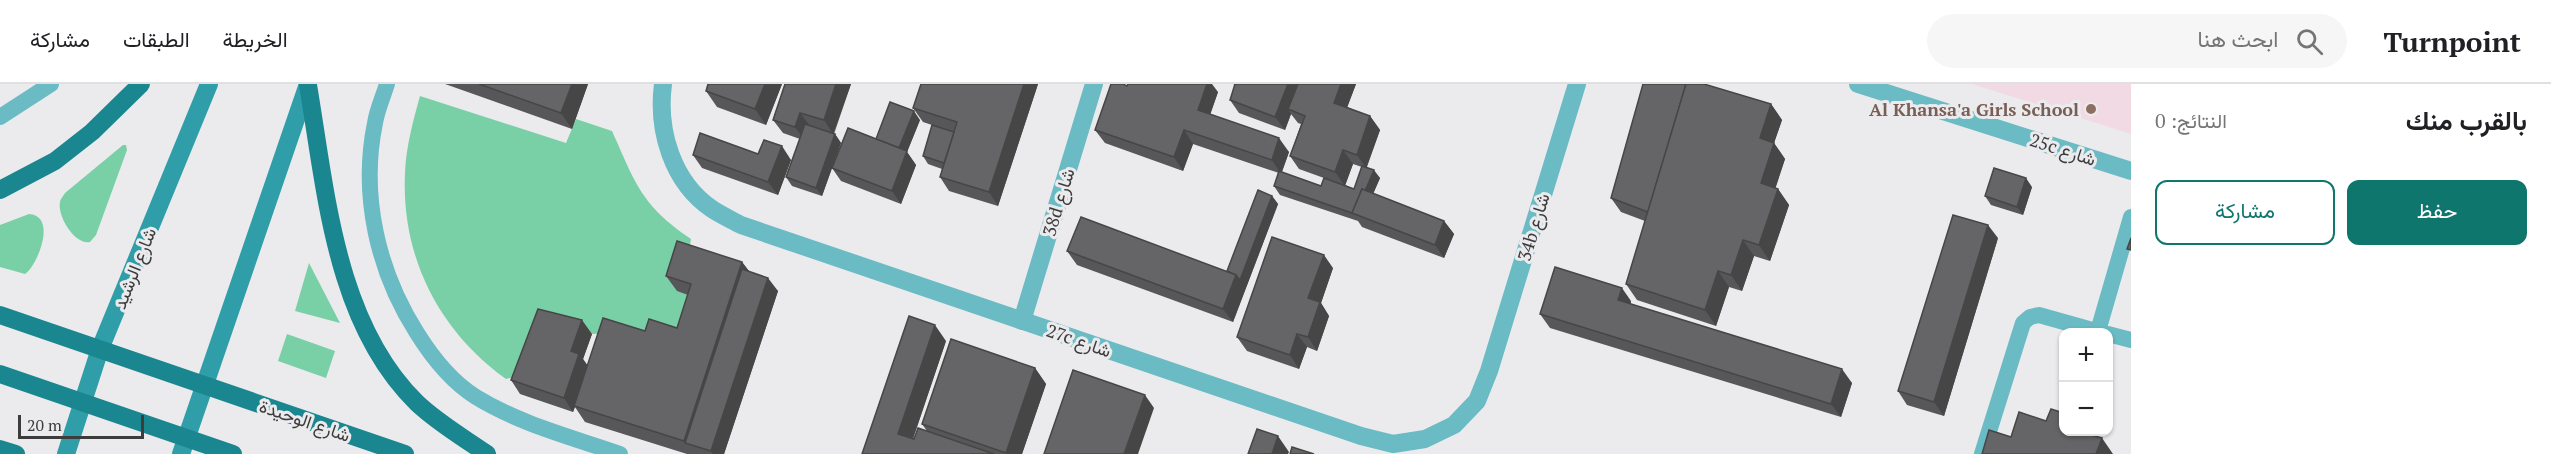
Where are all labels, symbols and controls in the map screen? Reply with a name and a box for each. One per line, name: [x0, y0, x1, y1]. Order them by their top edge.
search box: [1927, 14, 2347, 68]
text: Turnpoint: [2383, 23, 2521, 60]
text: ابحث هنا: [2198, 24, 2278, 53]
text: مشاركة: [30, 25, 90, 53]
text: الطبقات: [123, 25, 190, 53]
text: الخريطة: [223, 25, 288, 53]
icon: search: [2293, 25, 2326, 58]
place label: Al Khansa'a Girls School: [1869, 97, 2079, 121]
marker: Al Khansa'a Girls School: [2084, 102, 2098, 116]
text: بالقرب منك: [2406, 103, 2527, 137]
text: النتائج: 0: [2155, 107, 2227, 134]
street label: 25c شارع: [2027, 127, 2099, 172]
street label: 38d شارع: [1036, 165, 1081, 239]
button: مشاركة: [2155, 180, 2335, 245]
button: حفظ: [2347, 180, 2527, 245]
street label: 34b شارع: [1511, 190, 1556, 264]
street label: شارع الرشيد: [107, 224, 162, 313]
street label: 27c شارع: [1043, 318, 1115, 363]
map controls: [2059, 328, 2113, 436]
button: +: [2059, 328, 2113, 382]
button: −: [2059, 382, 2113, 436]
street label: شارع الوحيدة: [256, 393, 354, 448]
scale bar: [18, 412, 144, 440]
text: 20 m: [27, 414, 62, 436]

